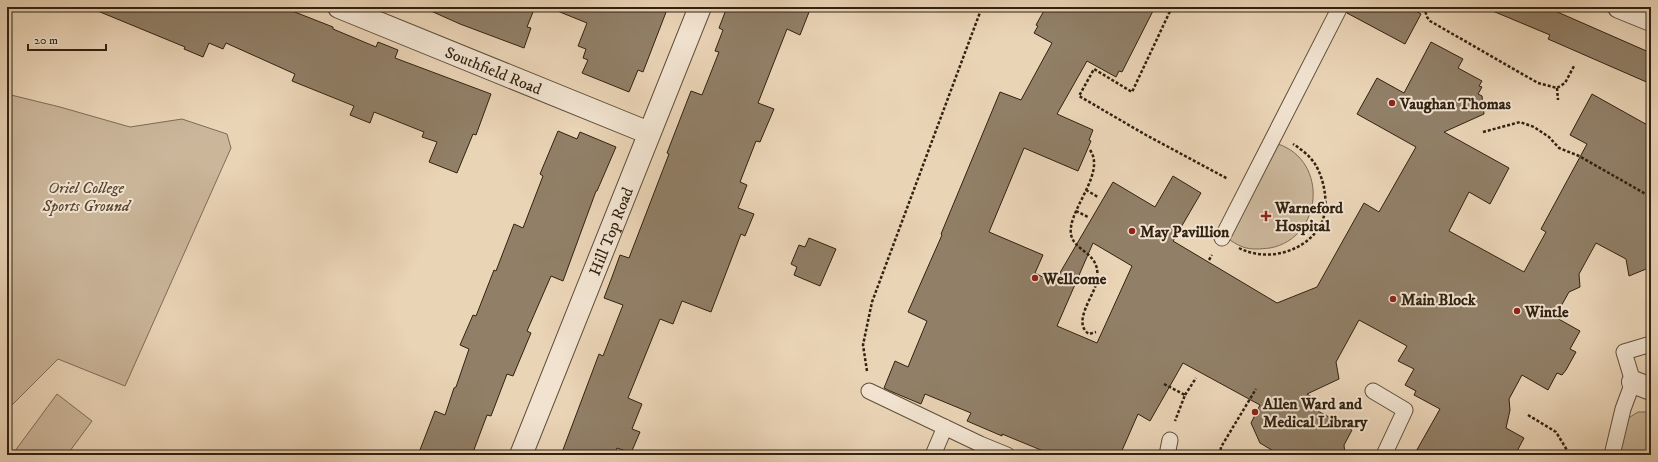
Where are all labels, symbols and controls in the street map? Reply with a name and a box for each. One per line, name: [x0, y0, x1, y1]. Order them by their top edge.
scale bar: [28, 26, 106, 52]
text: 20 m: [34, 33, 58, 48]
street label: Southfield Road: [442, 42, 545, 99]
place label: Vaughan Thomas: [1399, 94, 1511, 114]
marker: Vaughan Thomas: [1387, 98, 1397, 108]
park label: Oriel College Sports Ground: [41, 178, 132, 216]
street label: Hill Top Road: [585, 184, 638, 279]
place label: Warneford Hospital: [1274, 198, 1344, 236]
marker: Warneford Hospital: [1260, 210, 1272, 222]
place label: May Pavillion: [1140, 222, 1230, 242]
marker: May Pavillion: [1127, 226, 1137, 236]
place label: Wellcome: [1042, 269, 1107, 289]
marker: Wellcome: [1030, 273, 1040, 283]
place label: Main Block: [1401, 290, 1477, 310]
marker: Main Block: [1388, 294, 1398, 304]
place label: Wintle: [1524, 302, 1569, 322]
marker: Wintle: [1512, 306, 1522, 316]
place label: Allen Ward and Medical Library: [1262, 394, 1368, 432]
marker: Allen Ward and Medical Library: [1250, 407, 1260, 417]

